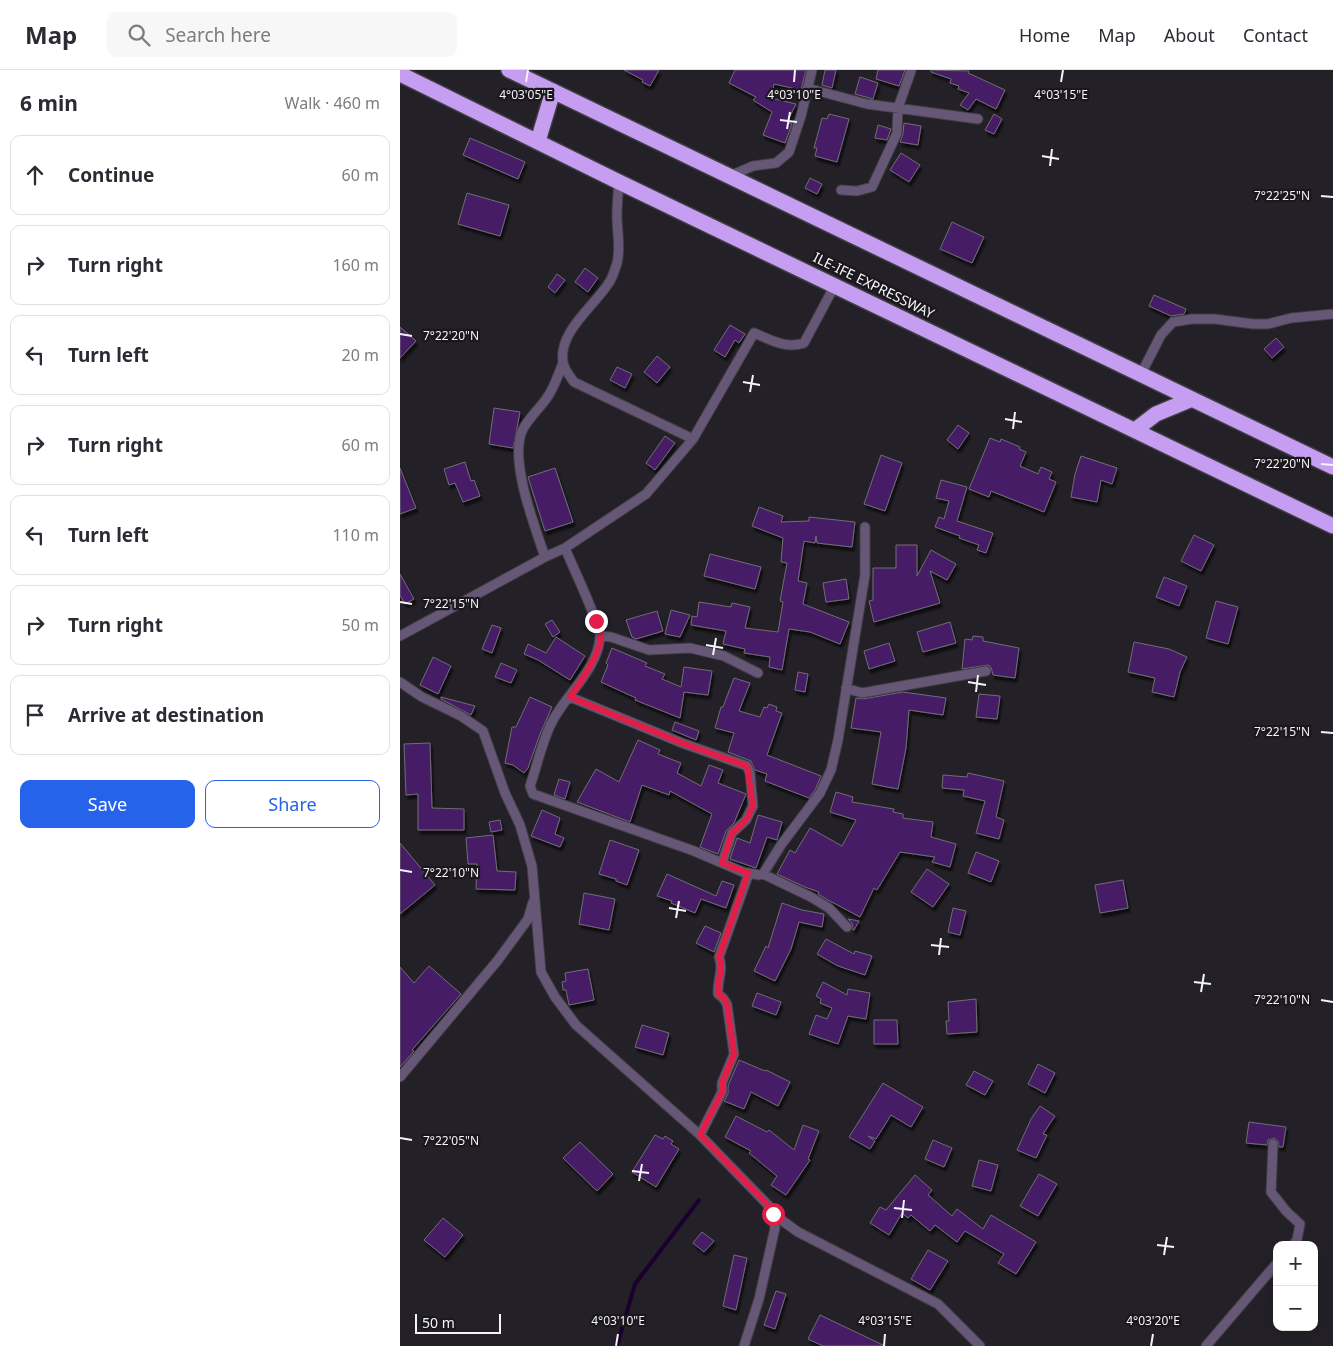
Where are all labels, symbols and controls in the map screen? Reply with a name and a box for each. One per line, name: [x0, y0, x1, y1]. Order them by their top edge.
search box: [107, 12, 457, 57]
text: Map: [25, 18, 77, 51]
icon: search: [125, 21, 153, 49]
text: Search here: [165, 22, 271, 48]
text: Home: [1019, 23, 1070, 47]
text: Map: [1098, 23, 1136, 47]
text: About: [1164, 23, 1215, 47]
text: Contact: [1243, 23, 1308, 47]
text: 4°03'05"E: [499, 86, 553, 103]
text: 4°03'10"E: [767, 86, 821, 103]
text: 4°03'15"E: [1034, 86, 1088, 103]
text: 6 min: [20, 89, 78, 117]
text: Walk · 460 m: [285, 92, 380, 114]
icon: ahead: [21, 161, 49, 189]
text: Continue: [68, 162, 154, 188]
text: 60 m: [342, 164, 379, 186]
text: 7°22'25"N: [1254, 187, 1310, 204]
street label: ILE-IFE EXPRESSWAY: [810, 247, 938, 323]
icon: right: [21, 251, 49, 279]
text: Turn right: [68, 252, 163, 278]
text: 160 m: [332, 254, 379, 276]
text: 7°22'20"N: [423, 327, 479, 344]
icon: left: [21, 341, 49, 369]
text: Turn left: [68, 342, 149, 368]
text: 20 m: [342, 344, 379, 366]
icon: right: [21, 431, 49, 459]
text: Turn right: [68, 432, 163, 458]
text: 60 m: [342, 434, 379, 456]
text: 7°22'20"N: [1254, 455, 1310, 472]
icon: left: [21, 521, 49, 549]
text: Turn left: [68, 522, 149, 548]
text: 110 m: [332, 524, 379, 546]
text: 7°22'15"N: [423, 595, 479, 612]
route end: [585, 610, 608, 633]
icon: right: [21, 611, 49, 639]
text: Turn right: [68, 612, 163, 638]
text: 50 m: [342, 614, 379, 636]
icon: arrive: [21, 701, 49, 729]
text: Arrive at destination: [68, 702, 264, 728]
text: 7°22'15"N: [1254, 723, 1310, 740]
button: Save: [20, 780, 195, 828]
button: Share: [205, 780, 380, 828]
text: 7°22'10"N: [423, 864, 479, 881]
text: 7°22'10"N: [1254, 991, 1310, 1008]
text: 7°22'05"N: [423, 1132, 479, 1149]
route start: [762, 1203, 785, 1226]
map controls: [1273, 1241, 1318, 1331]
button: +: [1273, 1241, 1318, 1286]
button: −: [1273, 1286, 1318, 1331]
scale bar: [415, 1311, 501, 1334]
text: 4°03'10"E: [591, 1312, 645, 1329]
text: 4°03'15"E: [858, 1312, 912, 1329]
text: 4°03'20"E: [1126, 1312, 1180, 1329]
text: 50 m: [422, 1313, 455, 1332]

